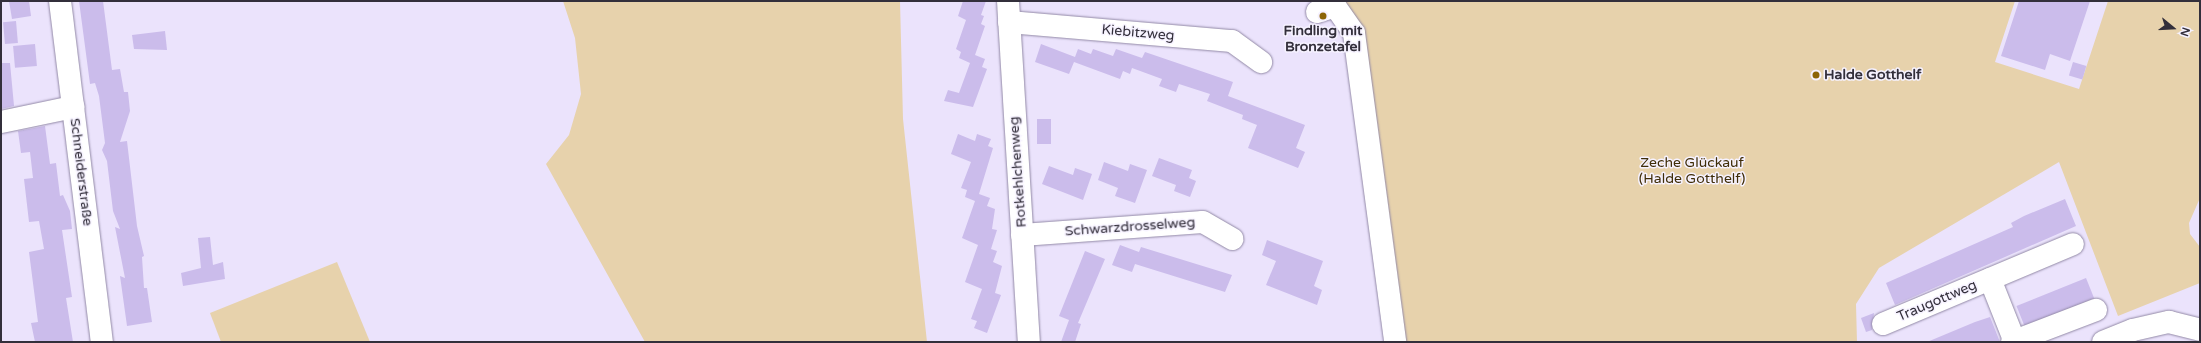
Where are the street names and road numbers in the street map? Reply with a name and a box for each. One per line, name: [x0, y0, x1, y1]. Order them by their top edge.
street label: Kiebitzweg: [1101, 21, 1175, 45]
street label: Rotkehlchenweg: [1006, 116, 1030, 228]
street label: Schneiderstraße: [66, 117, 96, 227]
street label: Schwarzdrosselweg: [1064, 214, 1196, 240]
street label: Traugottweg: [1895, 277, 1979, 325]

